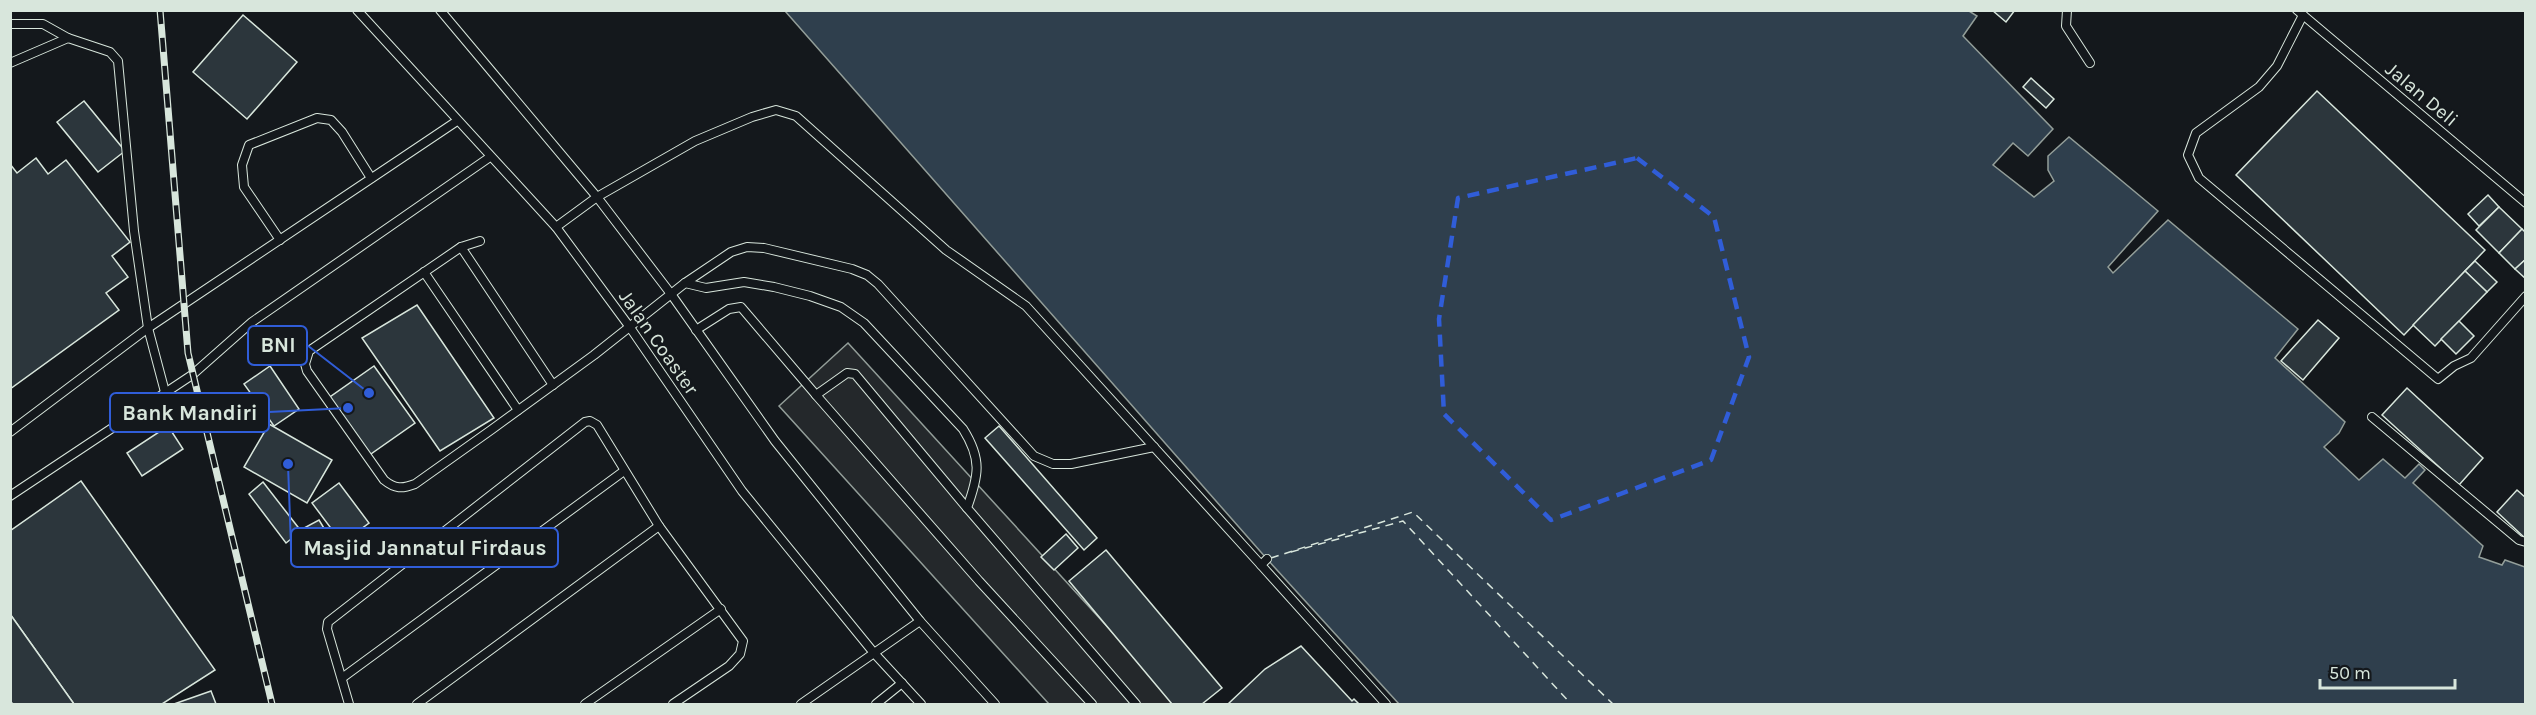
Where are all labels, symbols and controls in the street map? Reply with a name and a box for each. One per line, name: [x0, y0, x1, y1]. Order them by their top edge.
street label: Jalan Deli: [2381, 57, 2463, 131]
street label: Jalan Coaster: [614, 286, 704, 400]
callout: BNI: [248, 326, 307, 365]
text: BNI: [260, 333, 296, 357]
callout: Bank Mandiri: [110, 393, 269, 432]
text: Bank Mandiri: [122, 401, 258, 425]
callout: Masjid Jannatul Firdaus: [291, 528, 558, 567]
text: Masjid Jannatul Firdaus: [303, 536, 547, 560]
scale bar: [2320, 652, 2455, 690]
text: 50 m: [2329, 662, 2371, 684]

